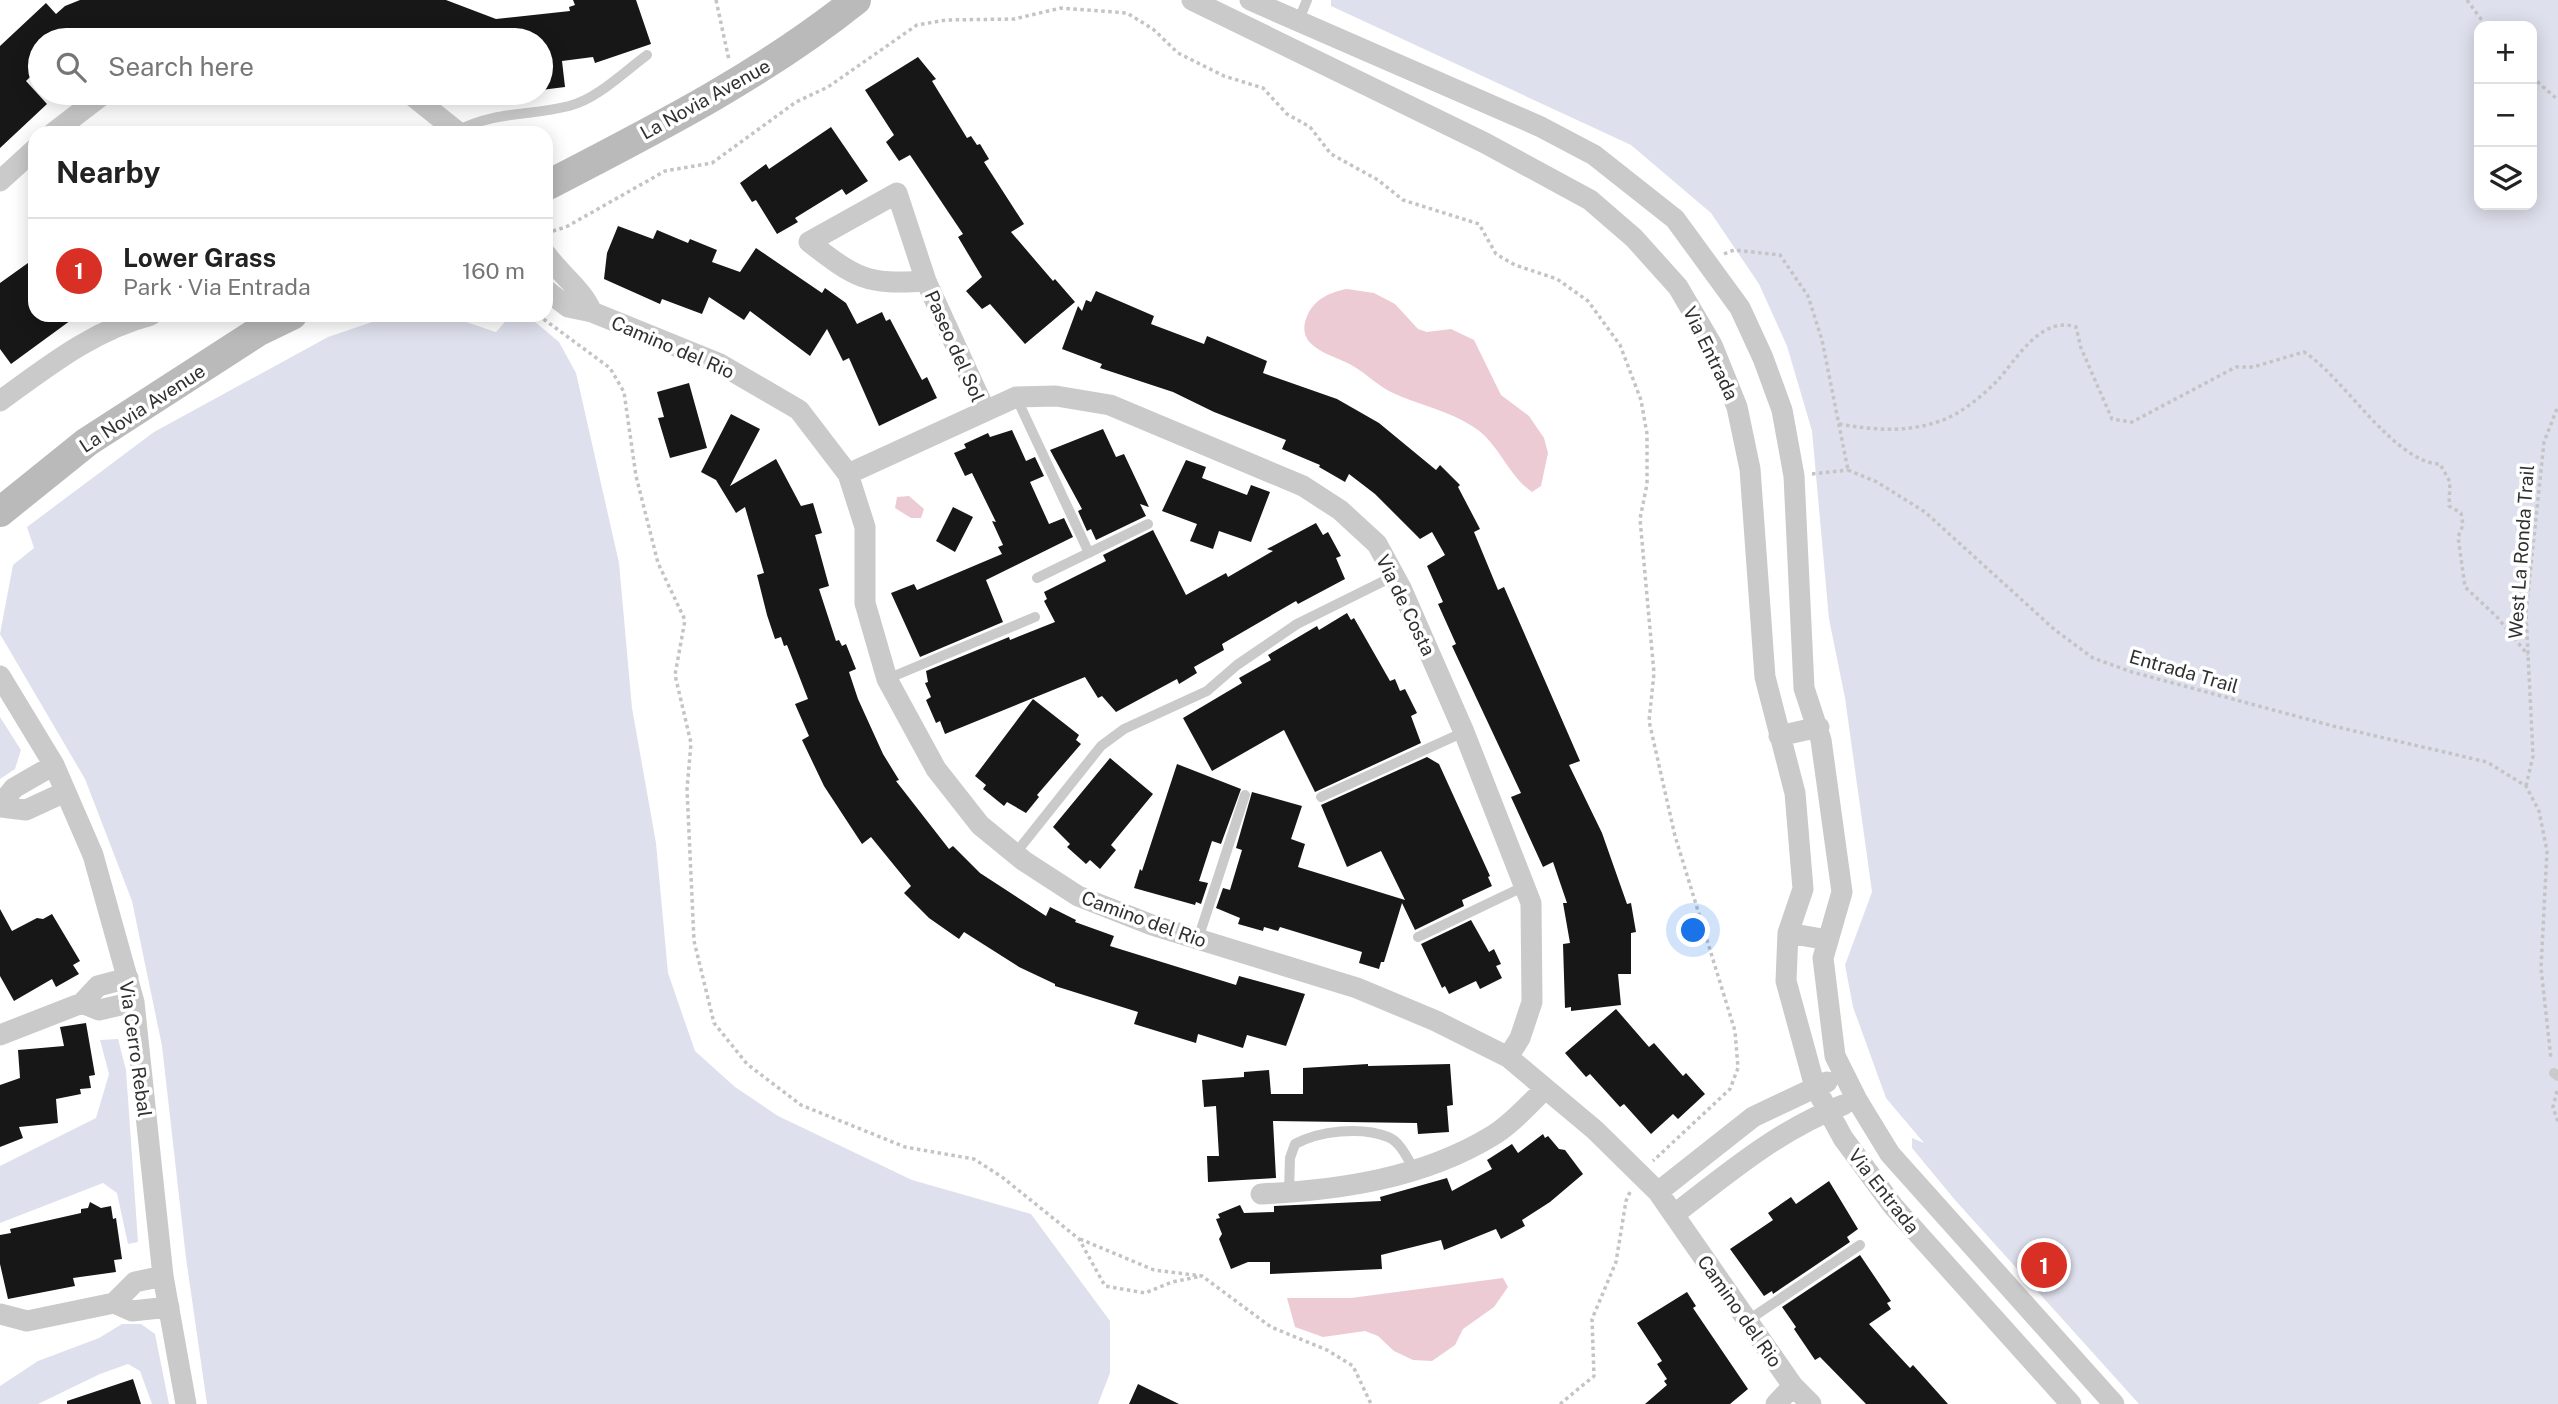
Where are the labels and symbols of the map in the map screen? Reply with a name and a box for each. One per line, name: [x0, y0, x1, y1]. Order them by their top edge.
street label: La Novia Avenue: [636, 54, 774, 144]
street label: Paseo del Sol: [921, 287, 989, 405]
street label: Via Entrada: [1679, 303, 1743, 403]
street label: Camino del Rio: [608, 311, 738, 383]
street label: La Novia Avenue: [75, 359, 209, 457]
street label: West La Ronda Trail: [2504, 464, 2538, 640]
street label: Via de Costa: [1372, 551, 1440, 659]
street label: Entrada Trail: [2127, 645, 2241, 697]
street label: Camino del Rio: [1079, 886, 1209, 952]
your location: [1676, 913, 1710, 947]
street label: Via Cerro Rebal: [116, 980, 156, 1118]
street label: Via Entrada: [1844, 1144, 1924, 1238]
pin: 1: [2021, 1239, 2067, 1291]
street label: Camino del Rio: [1693, 1251, 1787, 1371]

